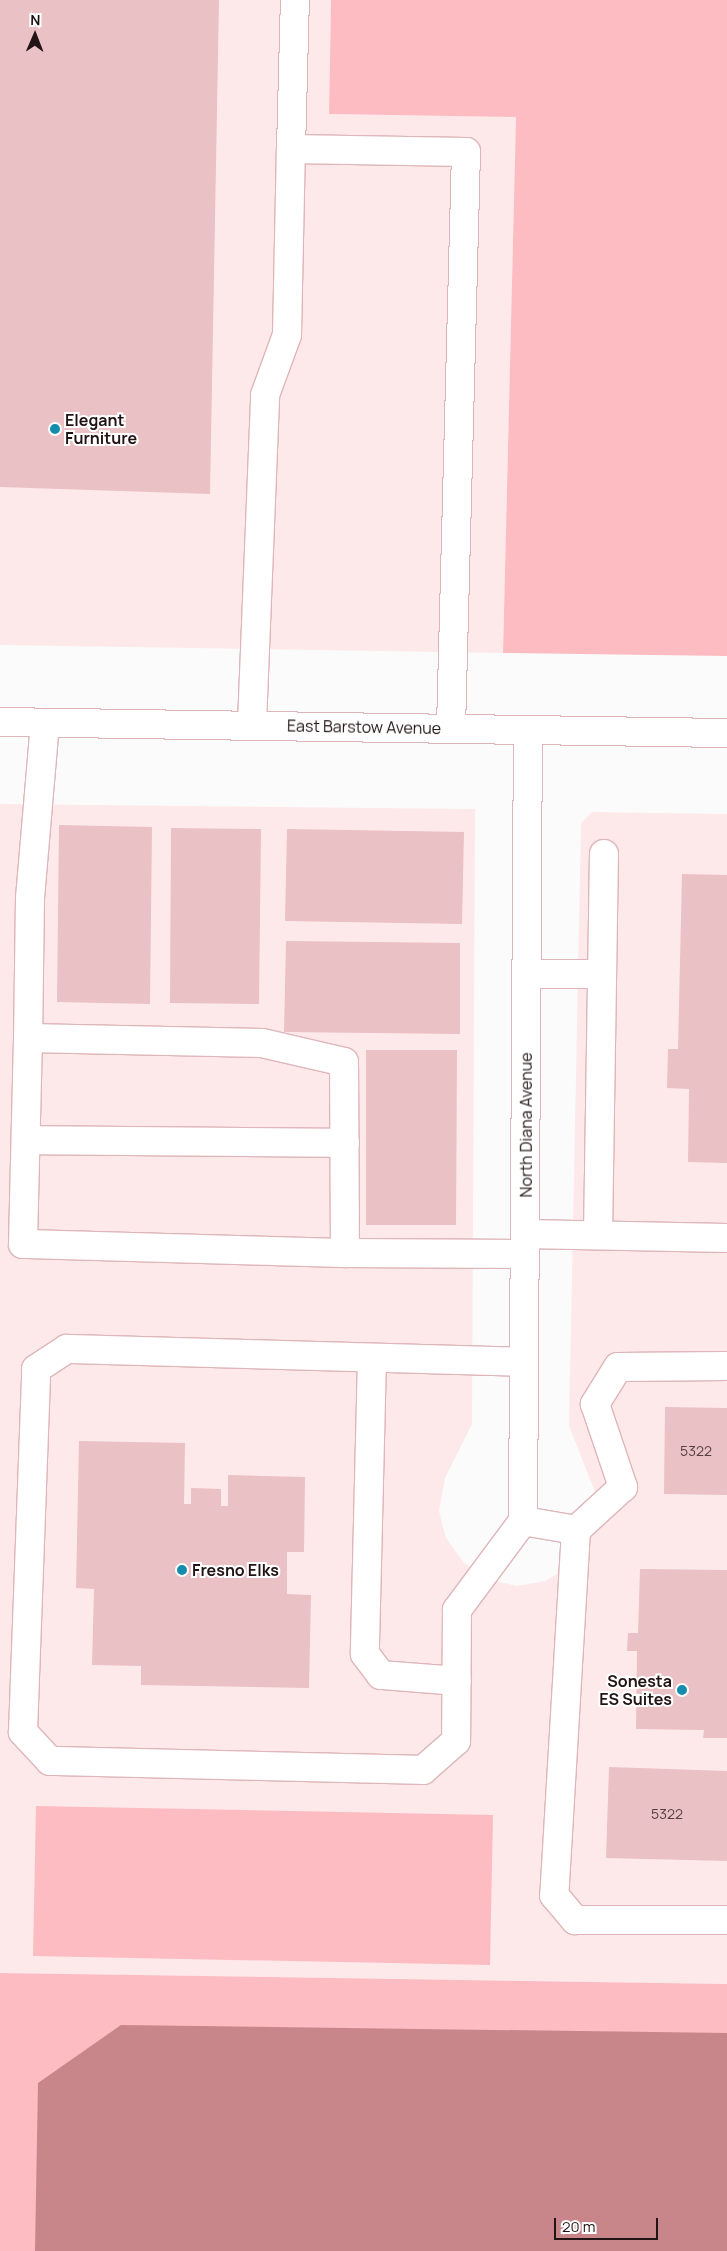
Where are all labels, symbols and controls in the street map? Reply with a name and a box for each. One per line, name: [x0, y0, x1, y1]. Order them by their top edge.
north arrow: [10, 10, 60, 60]
text: N: [30, 10, 40, 29]
place label: Elegant Furniture: [65, 410, 137, 448]
marker: Elegant Furniture: [49, 423, 61, 435]
street label: East Barstow Avenue: [287, 716, 441, 738]
street label: North Diana Avenue: [516, 1052, 536, 1198]
house number: 5322: [680, 1443, 712, 1459]
place label: Fresno Elks: [192, 1560, 279, 1580]
marker: Fresno Elks: [176, 1564, 188, 1576]
place label: Sonesta ES Suites: [599, 1671, 672, 1709]
marker: Sonesta ES Suites: [676, 1684, 688, 1696]
house number: 5322: [651, 1806, 683, 1822]
scale bar: [557, 2208, 661, 2240]
text: 20 m: [562, 2216, 595, 2237]

